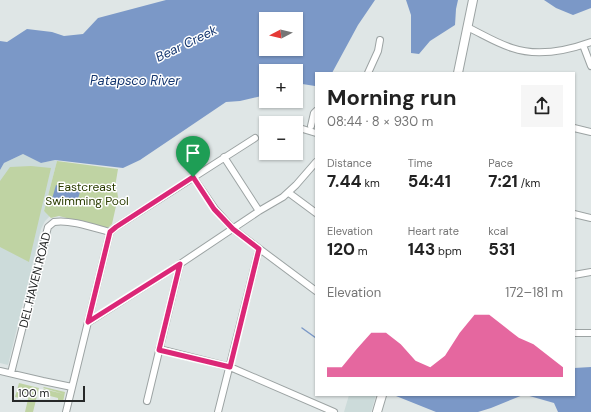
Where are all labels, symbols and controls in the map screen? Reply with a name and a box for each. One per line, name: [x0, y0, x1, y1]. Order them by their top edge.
north arrow: [259, 12, 303, 56]
map controls: [259, 12, 303, 160]
water label: Bear Creek: [153, 21, 220, 66]
button: +: [259, 64, 303, 108]
water label: Patapsco River: [90, 72, 181, 89]
text: Morning run: [327, 83, 457, 112]
button: share: [521, 85, 563, 127]
text: 08:44 · 8 × 930 m: [327, 113, 433, 130]
button: −: [259, 116, 303, 160]
pin: [176, 136, 210, 177]
icon: arrive: [182, 142, 204, 164]
text: Distance: [327, 156, 372, 170]
text: Time: [408, 156, 433, 170]
text: Pace: [488, 156, 513, 170]
text: 7.44: [327, 170, 362, 192]
text: 54:41: [408, 170, 451, 192]
text: 7:21: [488, 170, 518, 192]
text: km: [362, 176, 380, 190]
text: /km: [518, 176, 540, 190]
park label: Eastcreast Swimming Pool: [45, 179, 129, 209]
text: Elevation: [327, 224, 373, 238]
text: Heart rate: [408, 224, 459, 238]
text: kcal: [488, 224, 508, 238]
street label: DEL HAVEN ROAD: [15, 231, 55, 329]
text: 120: [327, 238, 355, 260]
text: 143: [408, 238, 435, 260]
text: 531: [488, 238, 515, 260]
text: m: [355, 244, 368, 258]
text: bpm: [435, 244, 462, 258]
text: Elevation: [327, 284, 381, 301]
text: 172–181 m: [505, 284, 563, 301]
scale bar: [12, 384, 85, 403]
text: 100 m: [18, 386, 49, 400]

